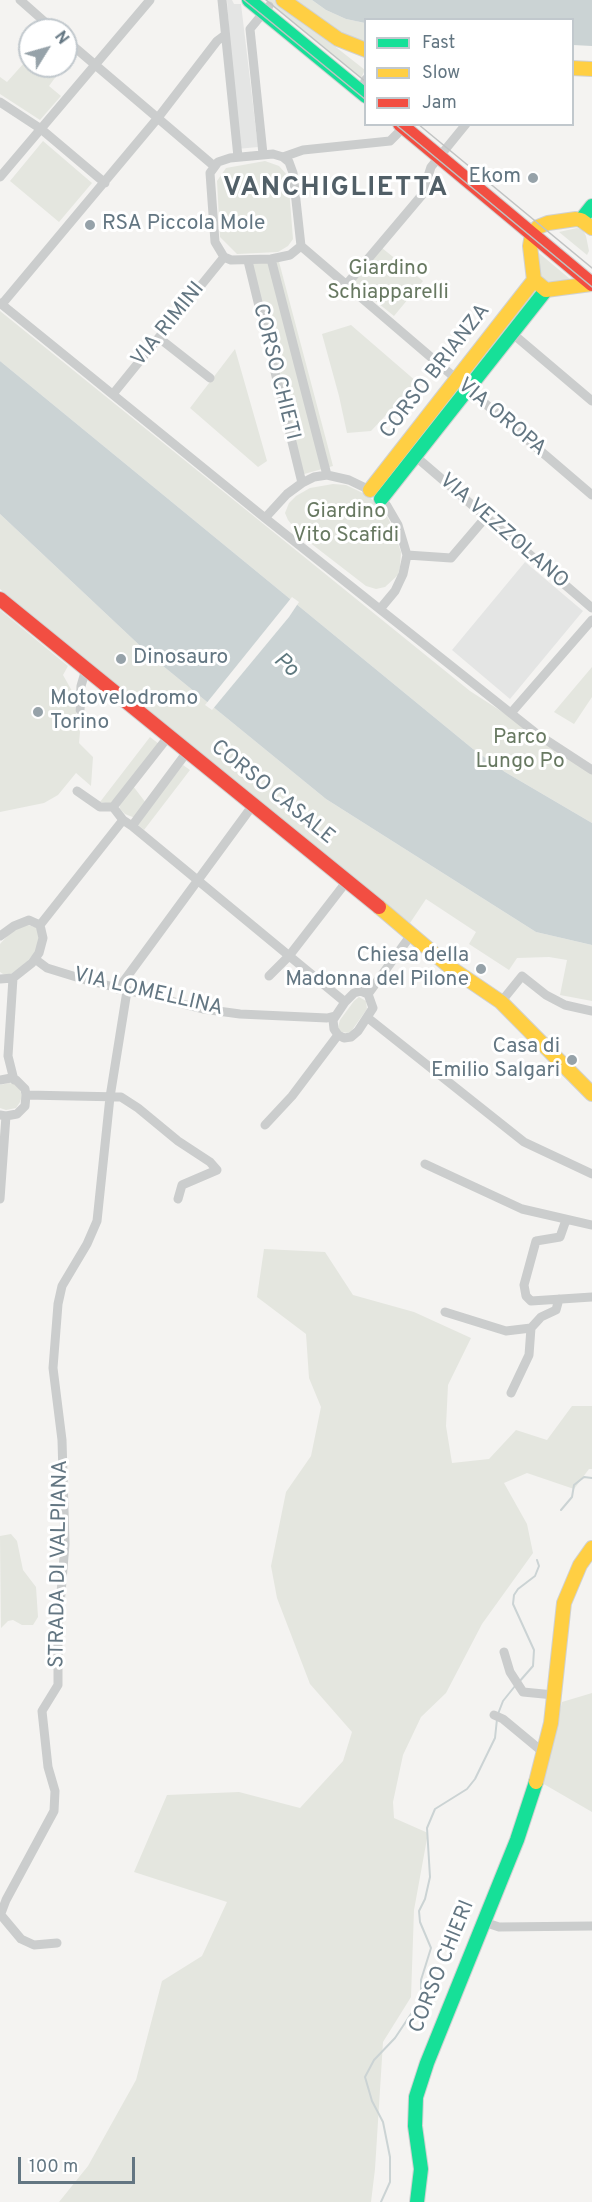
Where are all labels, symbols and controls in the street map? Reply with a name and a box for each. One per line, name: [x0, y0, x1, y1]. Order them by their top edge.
north arrow: [18, 18, 78, 78]
legend: [364, 18, 574, 126]
text: N: [49, 28, 72, 49]
text: Fast: [422, 32, 455, 55]
text: Slow: [422, 62, 460, 85]
text: Jam: [422, 92, 457, 115]
place label: Ekom: [469, 165, 521, 191]
marker: Ekom: [526, 171, 540, 185]
district label: VANCHIGLIETTA: [223, 174, 449, 206]
place label: RSA Piccola Mole: [102, 212, 265, 238]
marker: RSA Piccola Mole: [83, 218, 97, 232]
park label: Giardino Schiapparelli: [327, 257, 449, 307]
street label: VIA RIMINI: [127, 278, 211, 372]
street label: CORSO BRIANZA: [376, 300, 496, 444]
street label: CORSO CHIETI: [246, 301, 304, 443]
street label: VIA OROPA: [451, 374, 551, 462]
street label: VIA VEZZOLANO: [433, 469, 573, 595]
park label: Giardino Vito Scafidi: [293, 500, 399, 550]
place label: Dinosauro: [133, 646, 228, 672]
water label: Po: [267, 648, 303, 684]
marker: Dinosauro: [114, 652, 128, 666]
place label: Motovelodromo Torino: [50, 687, 198, 737]
marker: Motovelodromo Torino: [31, 705, 45, 719]
park label: Parco Lungo Po: [475, 726, 565, 776]
street label: CORSO CASALE: [205, 735, 339, 851]
place label: Chiesa della Madonna del Pilone: [285, 944, 469, 994]
marker: Chiesa della Madonna del Pilone: [474, 962, 488, 976]
street label: VIA LOMELLINA: [71, 964, 225, 1022]
place label: Casa di Emilio Salgari: [431, 1035, 560, 1085]
marker: Casa di Emilio Salgari: [565, 1053, 579, 1067]
street label: STRADA DI VALPIANA: [46, 1460, 74, 1668]
street label: CORSO CHIERI: [405, 1897, 481, 2037]
scale bar: [21, 2145, 138, 2183]
text: 100 m: [29, 2156, 78, 2179]

